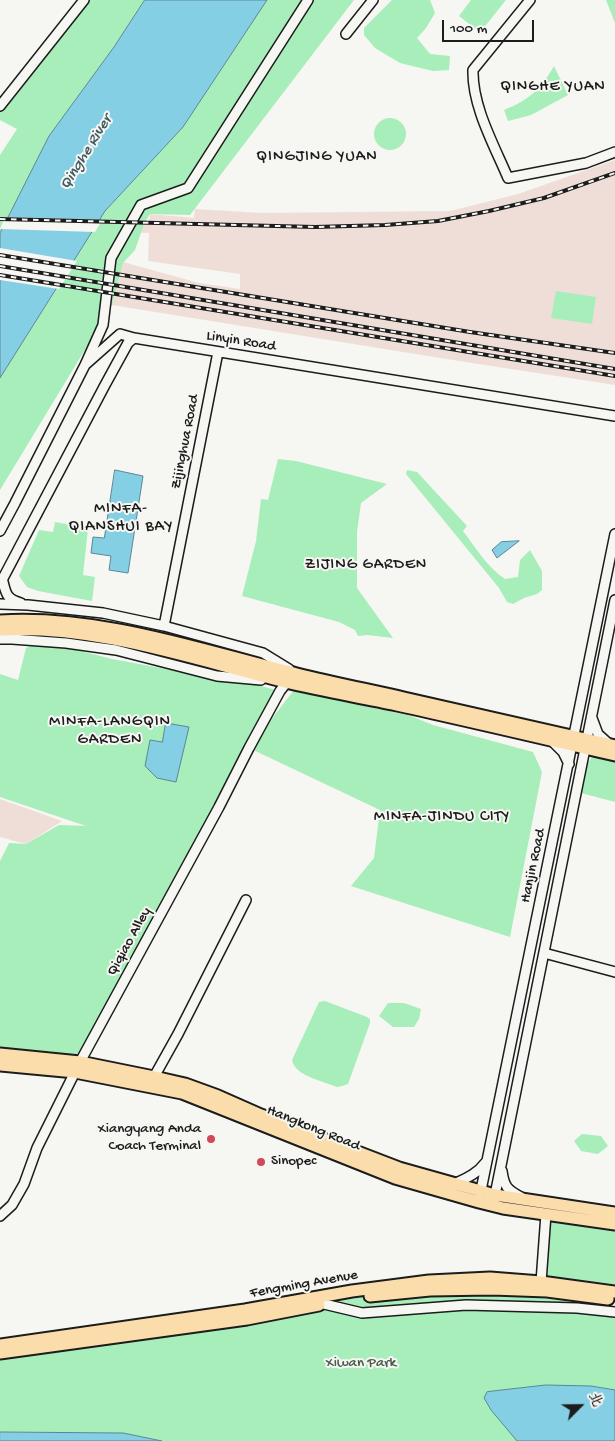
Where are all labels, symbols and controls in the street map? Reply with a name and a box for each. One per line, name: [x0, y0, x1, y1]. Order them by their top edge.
scale bar: [445, 10, 538, 42]
text: 100 m: [450, 20, 487, 38]
district label: QINGHE YUAN: [499, 78, 607, 98]
water label: Qinghe River: [56, 112, 118, 194]
district label: QINGJING YUAN: [255, 148, 379, 168]
street label: Linyin Road: [205, 328, 277, 356]
street label: Zijinghua Road: [168, 393, 204, 491]
district label: MINFA- QIANSHUI BAY: [67, 500, 175, 538]
district label: ZIJING GARDEN: [303, 556, 429, 576]
district label: MINFA-LANGQIN GARDEN: [47, 713, 173, 751]
district label: MINFA-JINDU CITY: [372, 808, 512, 828]
street label: Hanjin Road: [517, 827, 551, 905]
street label: Qiqiao Alley: [104, 904, 156, 980]
street label: Hangkong Road: [264, 1102, 362, 1156]
place label: Xiangyang Anda Coach Terminal: [98, 1121, 201, 1156]
marker: Xiangyang Anda Coach Terminal: [205, 1133, 217, 1145]
place label: Sinopec: [271, 1153, 316, 1171]
marker: Sinopec: [255, 1156, 267, 1168]
street label: Fengming Avenue: [249, 1267, 359, 1303]
park label: Xiwan Park: [326, 1355, 396, 1373]
north arrow: [555, 1381, 605, 1431]
text: 北: [584, 1390, 605, 1410]

